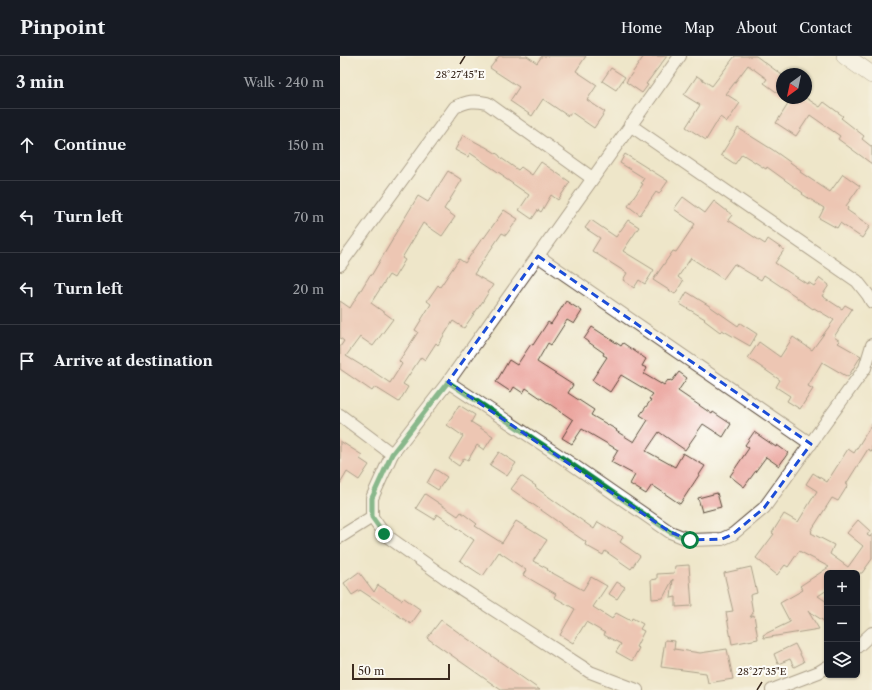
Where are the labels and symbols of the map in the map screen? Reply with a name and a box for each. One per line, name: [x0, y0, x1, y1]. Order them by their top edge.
text: 28°27'45"E: [435, 68, 485, 81]
north arrow: [776, 68, 812, 104]
route end: [375, 525, 393, 543]
route start: [681, 531, 699, 549]
scale bar: [352, 662, 450, 681]
text: 28°27'35"E: [737, 665, 787, 678]

